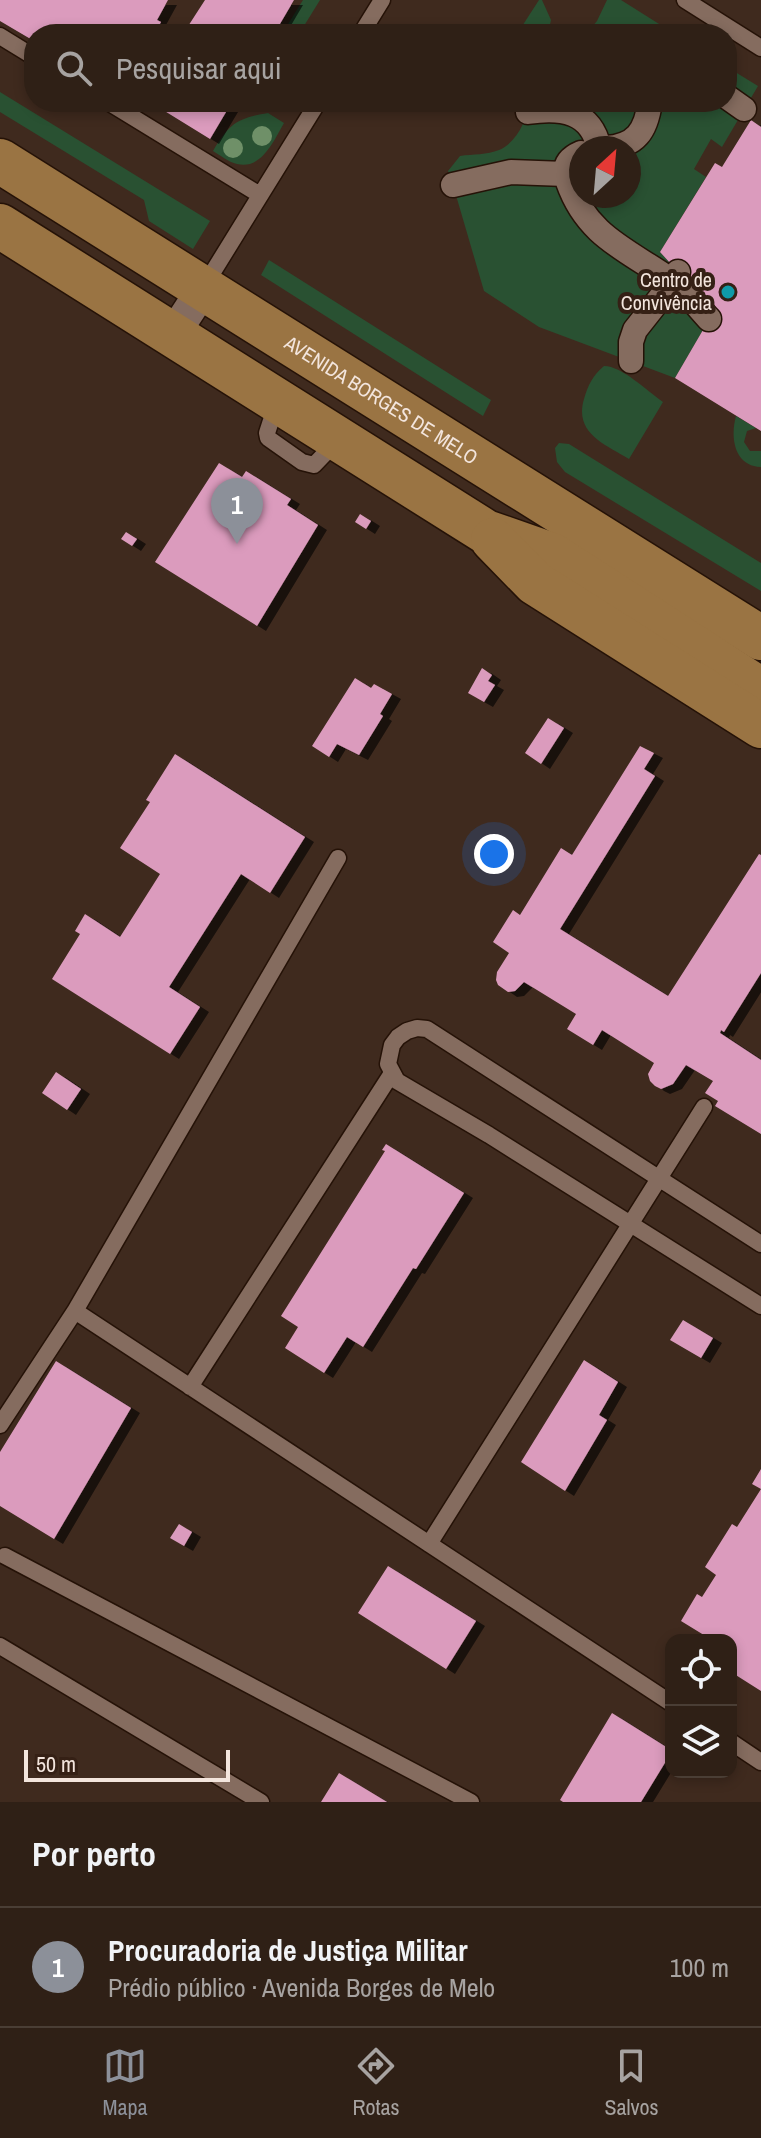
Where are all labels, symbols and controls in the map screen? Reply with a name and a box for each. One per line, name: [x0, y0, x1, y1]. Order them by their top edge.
search box: [24, 24, 737, 112]
icon: search: [52, 46, 96, 90]
text: Pesquisar aqui: [116, 48, 281, 88]
north arrow: [569, 136, 641, 208]
place label: Centro de Convivência: [621, 266, 712, 316]
marker: Centro de Convivência: [719, 283, 737, 301]
street label: AVENIDA BORGES DE MELO: [279, 328, 483, 470]
pin: 1: [211, 478, 263, 544]
your location: [474, 834, 514, 874]
map controls: [665, 1634, 737, 1778]
button: locate: [665, 1634, 737, 1706]
button: layers: [665, 1706, 737, 1778]
scale bar: [24, 1746, 230, 1782]
text: 50 m: [36, 1749, 76, 1779]
text: Por perto: [32, 1831, 156, 1877]
text: Procuradoria de Justiça Militar: [108, 1930, 468, 1970]
text: 1: [52, 1950, 64, 1985]
text: 100 m: [670, 1950, 729, 1985]
text: Prédio público · Avenida Borges de Melo: [108, 1970, 495, 2005]
tab: Mapa: [102, 2044, 148, 2122]
tab: Rotas: [352, 2044, 400, 2122]
tab: Salvos: [604, 2044, 659, 2122]

